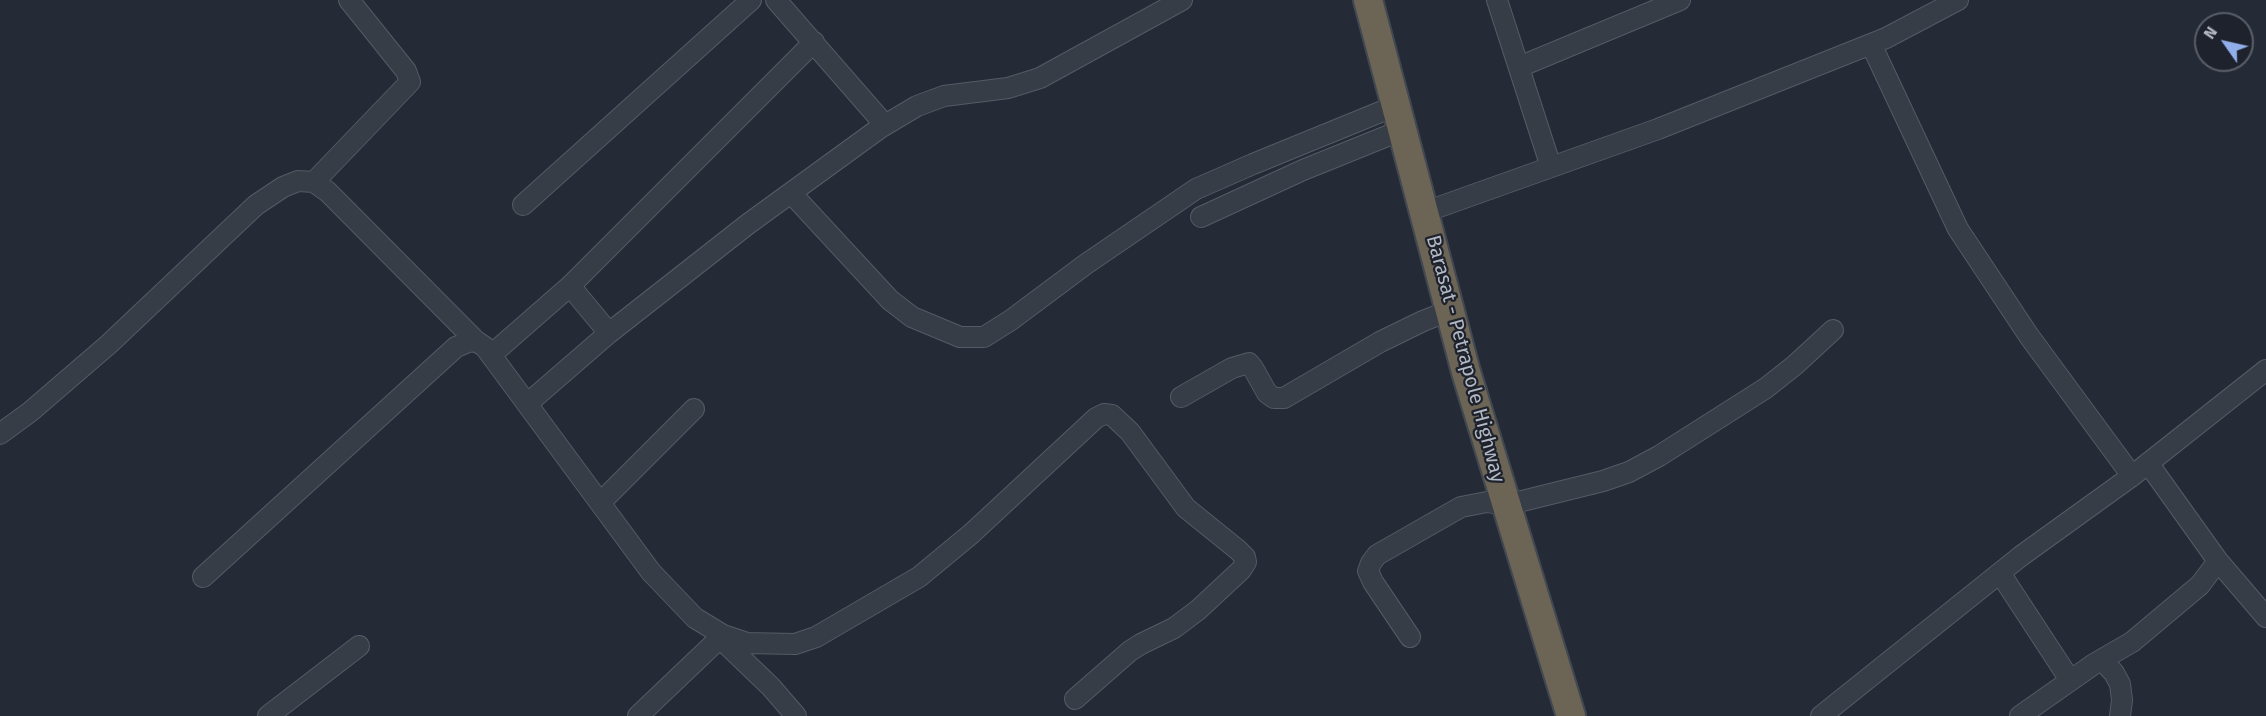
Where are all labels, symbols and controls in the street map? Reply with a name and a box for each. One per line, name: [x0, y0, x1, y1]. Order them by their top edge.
north arrow: [2194, 12, 2254, 72]
text: N: [2199, 23, 2221, 42]
street label: Barasat - Petrapole Highway: [1420, 233, 1510, 485]

